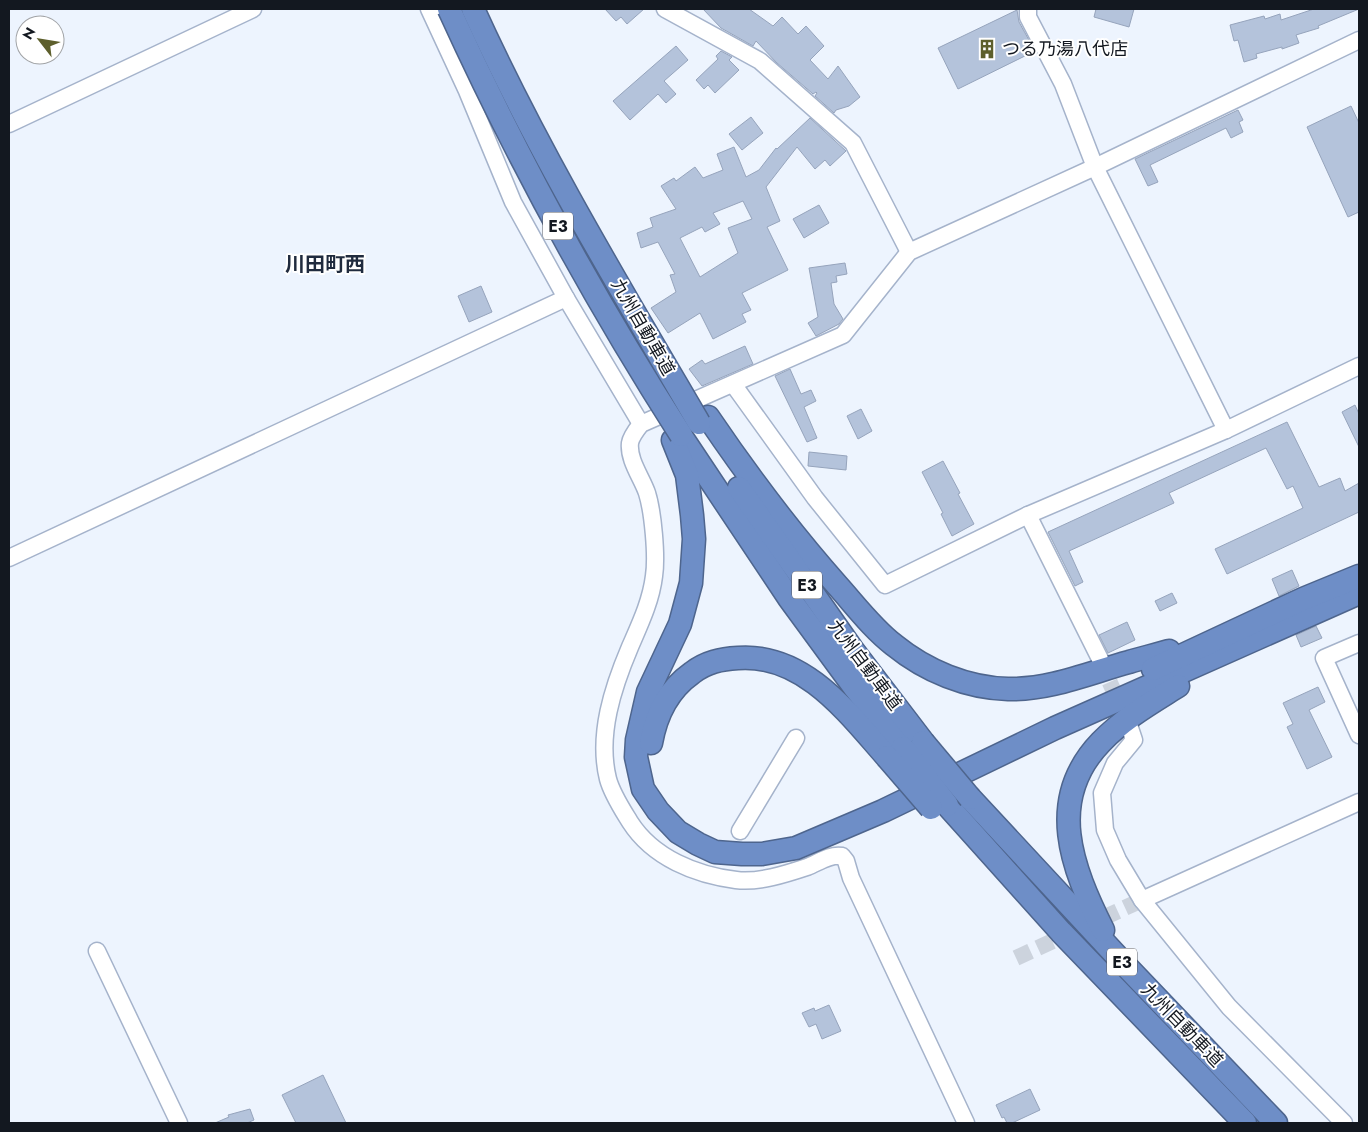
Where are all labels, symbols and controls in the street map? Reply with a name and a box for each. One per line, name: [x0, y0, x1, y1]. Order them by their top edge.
north arrow: [15, 15, 65, 65]
text: N: [17, 23, 40, 43]
place label: つる乃湯八代店: [1002, 36, 1128, 62]
building icon: つる乃湯八代店: [976, 38, 998, 60]
road number: E3: [543, 212, 573, 240]
district label: 川田町西: [285, 250, 365, 279]
street label: 九州自動車道: [605, 274, 681, 380]
road number: E3: [792, 572, 822, 598]
street label: 九州自動車道: [822, 614, 908, 716]
road number: E3: [1107, 949, 1137, 976]
street label: 九州自動車道: [1135, 977, 1229, 1073]

